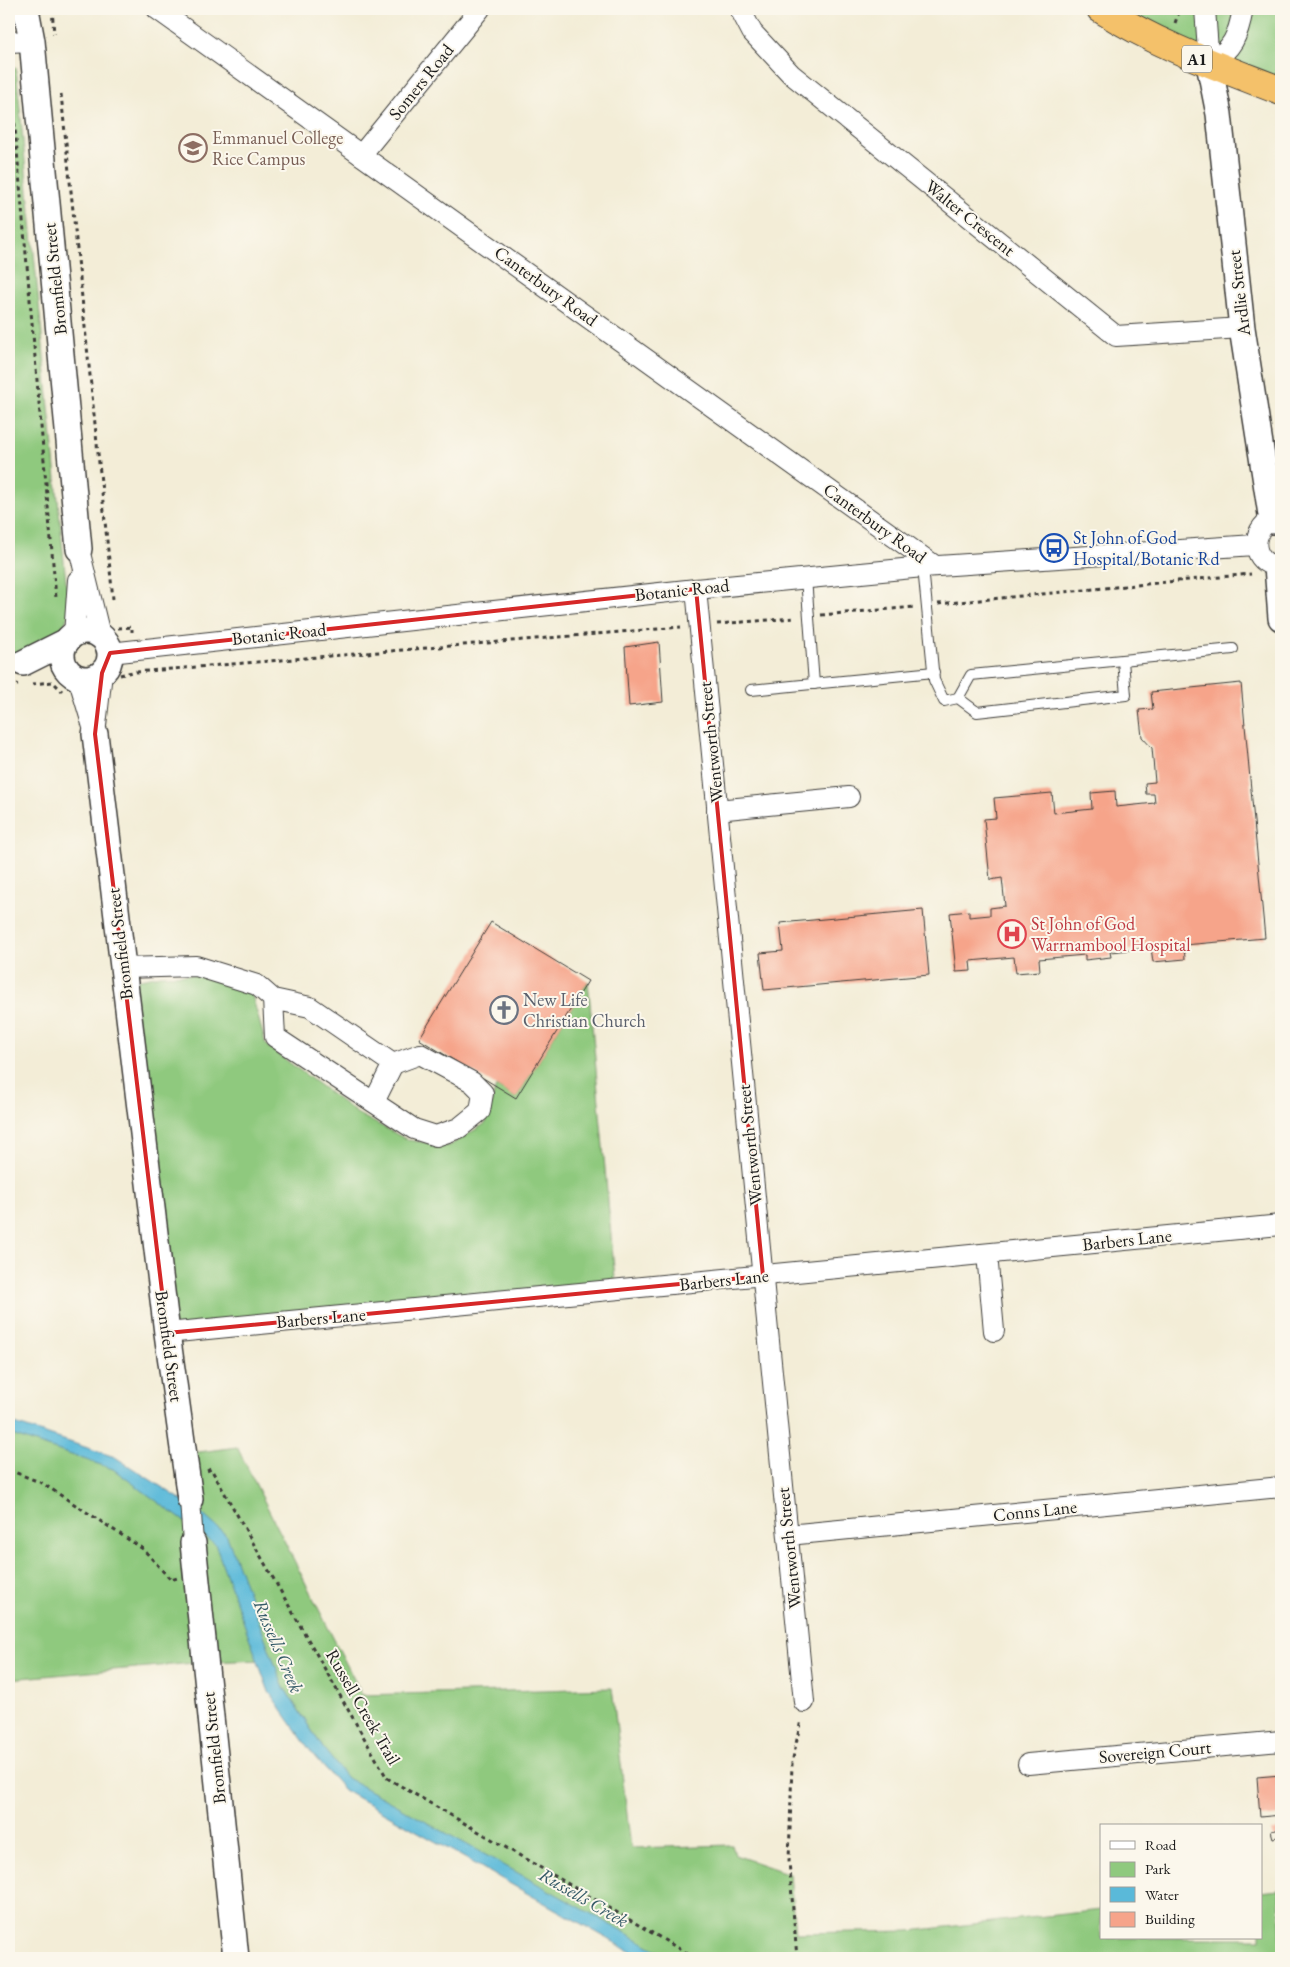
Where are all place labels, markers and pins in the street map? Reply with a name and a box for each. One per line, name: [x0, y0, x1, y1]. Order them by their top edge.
place label: Emmanuel College Rice Campus: [212, 126, 343, 170]
school or university icon: Emmanuel College Rice Campus: [178, 133, 208, 163]
place label: St John of God Hospital/Botanic Rd: [1073, 526, 1220, 570]
bus stop icon: St John of God Hospital/Botanic Rd: [1039, 533, 1069, 563]
place label: St John of God Warrnambool Hospital: [1031, 912, 1191, 956]
hospital icon: St John of God Warrnambool Hospital: [997, 919, 1027, 949]
place label: New Life Christian Church: [523, 988, 646, 1032]
church icon: New Life Christian Church: [489, 995, 519, 1025]

